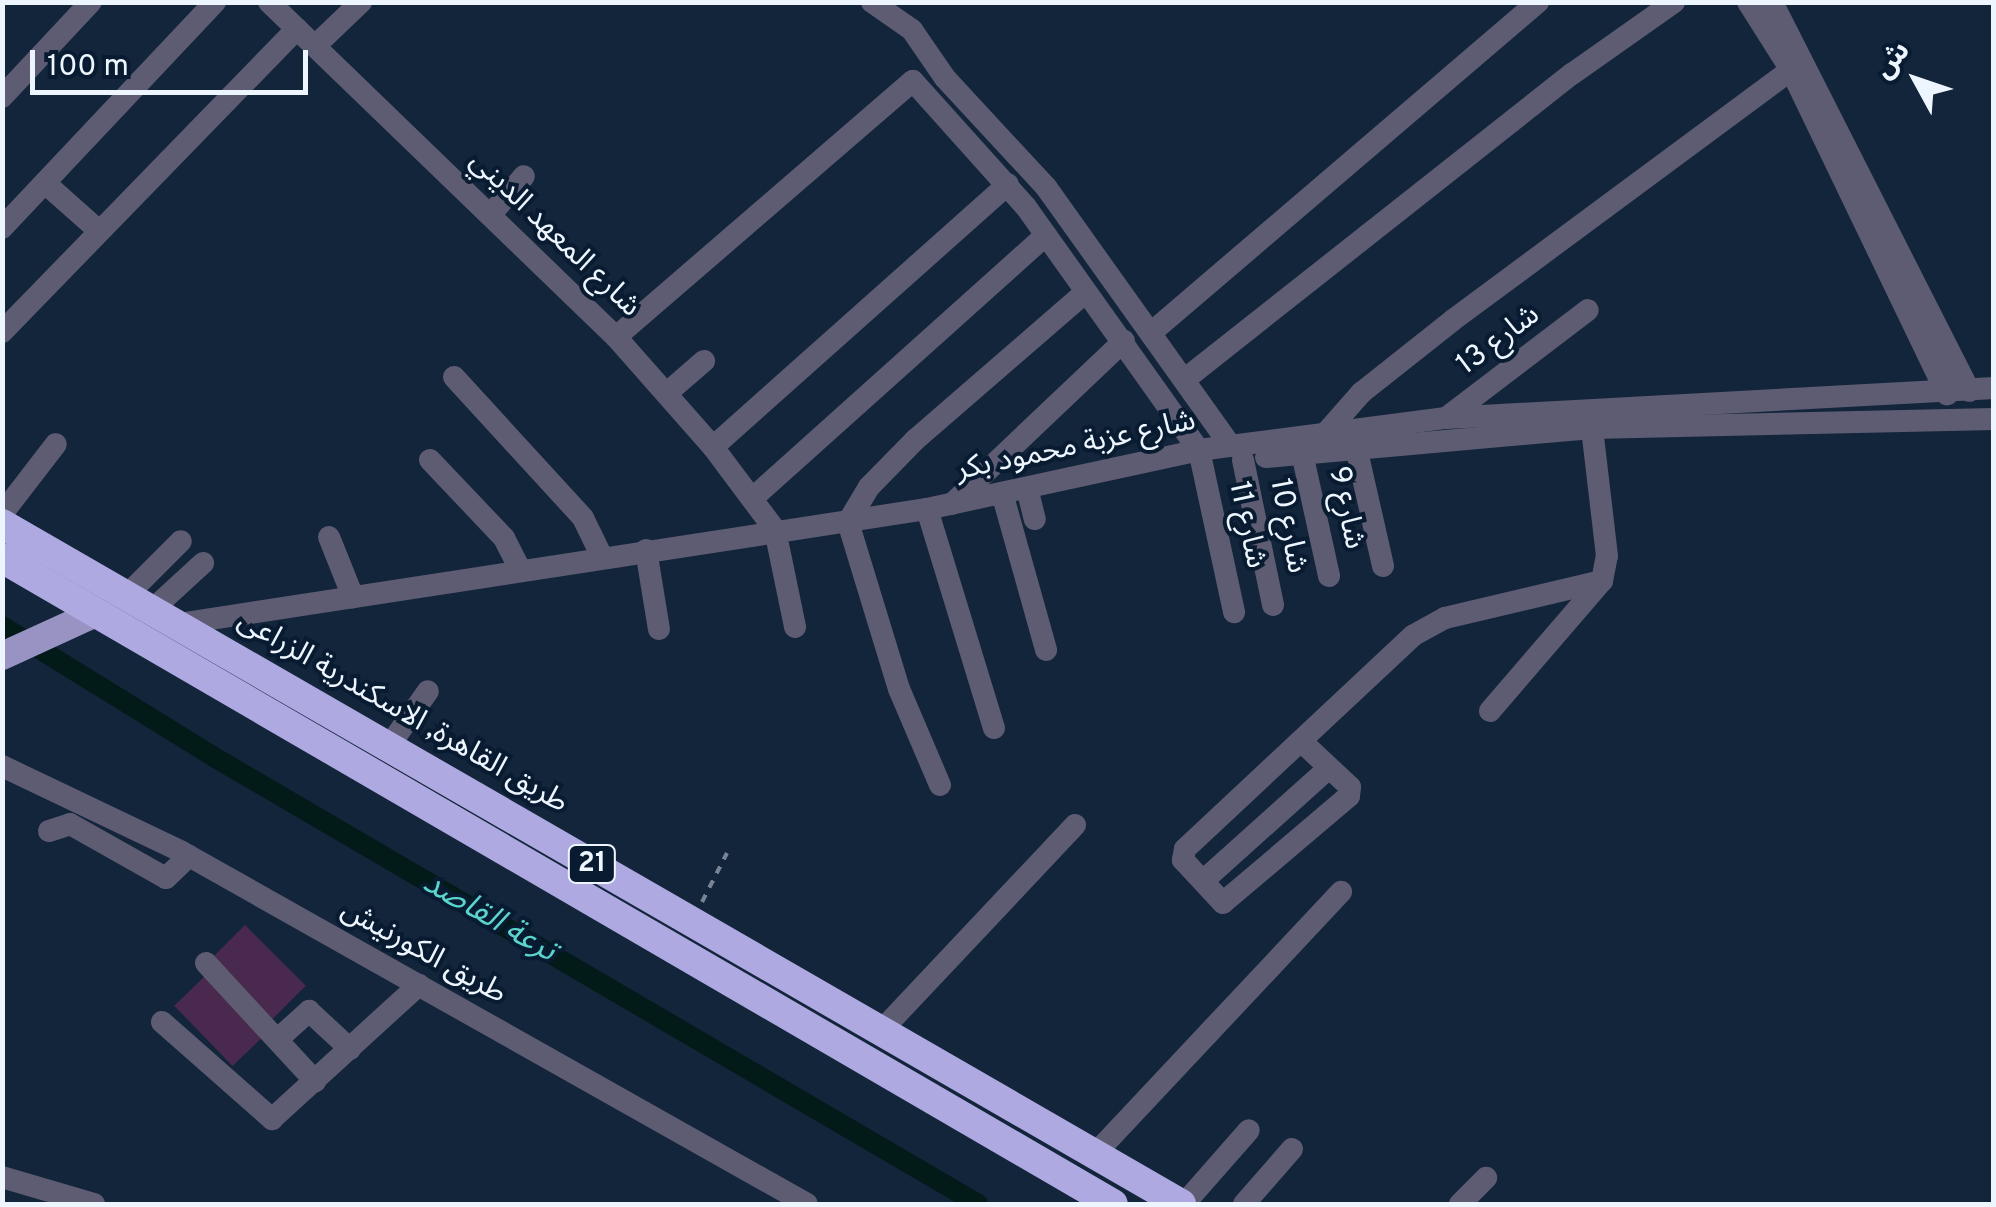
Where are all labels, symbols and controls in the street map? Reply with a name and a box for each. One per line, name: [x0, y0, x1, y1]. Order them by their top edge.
scale bar: [35, 30, 312, 92]
north arrow: [1866, 30, 1966, 130]
text: ش: [1867, 34, 1919, 87]
text: 100 m: [47, 49, 129, 86]
street label: شارع المعهد الديني: [461, 144, 647, 326]
street label: شارع 13: [1450, 298, 1548, 384]
street label: شارع عزبة محمود بكر: [953, 404, 1199, 490]
street label: شارع 9: [1319, 463, 1371, 553]
street label: شارع 10: [1260, 475, 1314, 577]
street label: شارع 11: [1219, 478, 1273, 572]
street label: طريق القاهرة, الاسكندرية الزراعى: [230, 604, 574, 822]
road number: 21: [567, 841, 617, 887]
water label: ترعة القاصد: [416, 865, 562, 971]
street label: طريق الكورنيش: [334, 893, 512, 1013]

